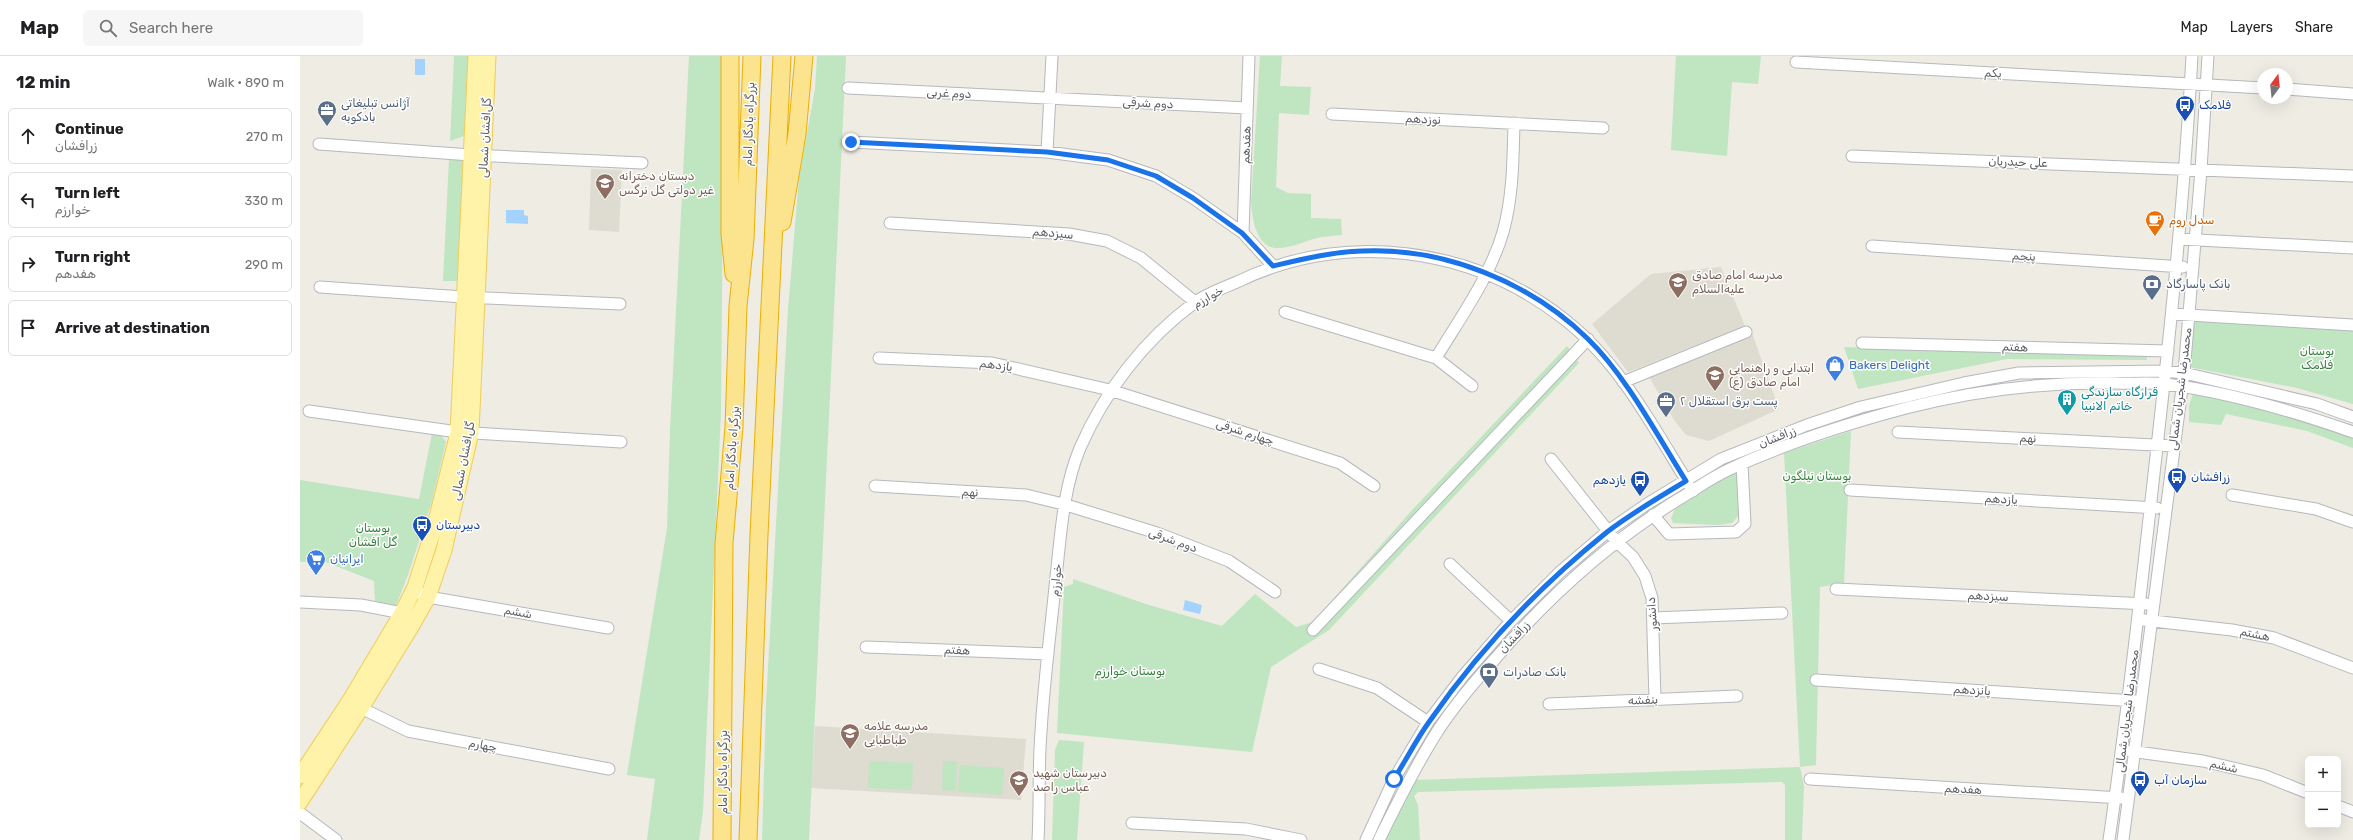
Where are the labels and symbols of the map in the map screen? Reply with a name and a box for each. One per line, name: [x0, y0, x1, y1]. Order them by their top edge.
street label: یکم: [1984, 66, 2002, 81]
north arrow: [2257, 68, 2293, 104]
street label: بزرگراه یادگار امام: [741, 82, 759, 166]
street label: دوم غربی: [926, 85, 972, 103]
bus stop icon: فلامک: [2174, 94, 2196, 122]
street label: دوم شرقی: [1122, 95, 1174, 113]
place label: آژانس تبلیغاتی بادکوبه: [341, 96, 410, 125]
street label: گل‌افشان شمالی: [476, 97, 495, 179]
place label: فلامک: [2199, 98, 2231, 112]
office icon: آژانس تبلیغاتی بادکوبه: [316, 99, 338, 127]
street label: نوزدهم: [1405, 111, 1441, 128]
street label: هفدهم: [1238, 126, 1255, 164]
route end: [842, 133, 860, 151]
street label: علی حیدریان: [1988, 154, 2048, 171]
place label: دبستان دخترانه غیر دولتی گل نرگس: [619, 169, 714, 198]
school or university icon: دبستان دخترانه غیر دولتی گل نرگس: [594, 172, 616, 200]
cafe icon: سدل روم: [2144, 209, 2166, 237]
place label: سدل روم: [2169, 213, 2215, 229]
street label: سیزدهم: [1032, 224, 1074, 243]
street label: پنجم: [2012, 248, 2036, 265]
place label: مدرسه امام صادق علیه‌السلام: [1692, 268, 1783, 298]
school or university icon: مدرسه امام صادق علیه‌السلام: [1667, 271, 1689, 299]
bank icon: بانک پاسارگاد: [2141, 273, 2163, 301]
place label: بانک پاسارگاد: [2166, 277, 2230, 292]
street label: خوارزم: [1190, 283, 1227, 313]
street label: محمدرضا شجریان شمالی: [2166, 326, 2196, 451]
street label: هفتم: [2002, 340, 2028, 355]
park label: بوستان فلامک: [2300, 344, 2334, 372]
shop icon: Bakers Delight: [1824, 354, 1846, 382]
street label: یازدهم: [978, 356, 1013, 375]
place label: Bakers Delight: [1849, 358, 1930, 372]
place label: ابتدایی و راهنمایی امام صادق (ع): [1729, 361, 1814, 391]
school or university icon: ابتدایی و راهنمایی امام صادق (ع): [1704, 364, 1726, 392]
place label: قرارگاه سازندگی خاتم الانبیا: [2081, 385, 2158, 414]
building icon: قرارگاه سازندگی خاتم الانبیا: [2056, 388, 2078, 416]
office icon: پست برق استقلال ۲: [1655, 390, 1677, 418]
place label: پست برق استقلال ۲: [1680, 394, 1778, 409]
street label: بزرگراه یادگار امام: [722, 405, 744, 491]
street label: چهارم شرقی: [1214, 416, 1276, 450]
street label: گل‌افشان شمالی: [448, 420, 479, 502]
street label: زرافشان: [1756, 423, 1798, 452]
street label: نهم: [2019, 431, 2037, 446]
bus stop icon: زرافشان: [2166, 466, 2188, 494]
bus stop icon: یازدهم: [1629, 469, 1651, 497]
park label: بوستان نیلگون: [1782, 469, 1852, 484]
place label: زرافشان: [2191, 470, 2230, 485]
place label: یازدهم: [1593, 473, 1626, 488]
street label: نهم: [961, 484, 979, 501]
street label: یازدهم: [1984, 491, 2018, 508]
bus stop icon: دبیرستان: [411, 514, 433, 542]
place label: دبیرستان: [436, 518, 480, 533]
park label: بوستان گل افشان: [349, 521, 398, 549]
street label: دوم شرقی: [1146, 525, 1200, 557]
supermarket icon: ایرانیان: [305, 548, 327, 576]
place label: ایرانیان: [330, 552, 364, 567]
street label: خوارزم: [1047, 563, 1067, 597]
street label: سیزدهم: [1967, 588, 2009, 605]
street label: دانشور: [1644, 596, 1661, 632]
street label: ششم: [503, 603, 533, 622]
street label: زرافشان: [1496, 618, 1533, 657]
street label: هشتم: [2239, 624, 2271, 645]
street label: هفتم: [944, 643, 970, 658]
street label: محمدرضا شجریان شمالی: [2113, 648, 2143, 773]
bank icon: بانک صادرات: [1478, 661, 1500, 689]
park label: بوستان خوارزم: [1095, 664, 1165, 680]
place label: بانک صادرات: [1503, 665, 1567, 680]
street label: پانزدهم: [1953, 682, 1991, 699]
street label: بنفشه: [1628, 692, 1658, 708]
place label: مدرسه علامه طباطبایی: [864, 719, 929, 748]
school or university icon: مدرسه علامه طباطبایی: [839, 722, 861, 750]
street label: بزرگراه یادگار امام: [716, 730, 732, 814]
street label: چهارم: [467, 735, 498, 757]
street label: ششم: [2208, 756, 2239, 777]
place label: دبیرستان شهید عباس راصد: [1033, 766, 1107, 795]
school or university icon: دبیرستان شهید عباس راصد: [1008, 769, 1030, 797]
bus stop icon: سازمان آب: [2129, 769, 2151, 797]
route start: [1385, 770, 1403, 788]
place label: سازمان آب: [2154, 773, 2207, 788]
street label: هفدهم: [1944, 781, 1982, 798]

